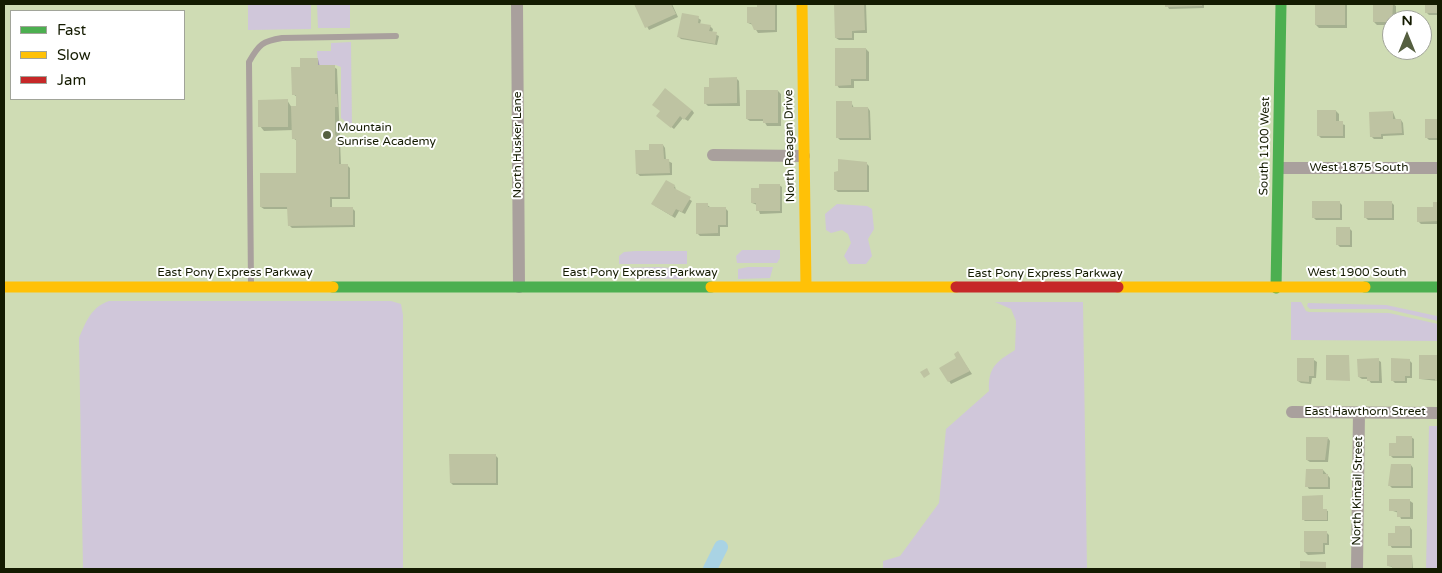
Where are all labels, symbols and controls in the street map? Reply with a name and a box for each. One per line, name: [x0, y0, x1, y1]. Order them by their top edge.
legend: [10, 10, 185, 100]
north arrow: [1382, 10, 1432, 60]
text: N: [1401, 12, 1413, 29]
text: Fast: [57, 21, 86, 39]
text: Slow: [57, 46, 91, 64]
text: Jam: [57, 71, 86, 89]
street label: North Reagan Drive: [782, 90, 798, 202]
street label: North Husker Lane: [511, 91, 525, 199]
street label: South 1100 West: [1257, 96, 1273, 196]
place label: Mountain Sunrise Academy: [337, 121, 436, 149]
marker: Mountain Sunrise Academy: [321, 129, 333, 141]
street label: West 1875 South: [1310, 161, 1408, 175]
street label: East Pony Express Parkway: [157, 266, 313, 280]
street label: East Pony Express Parkway: [562, 266, 718, 280]
street label: West 1900 South: [1308, 266, 1406, 280]
street label: East Pony Express Parkway: [967, 267, 1123, 281]
street label: East Hawthorn Street: [1304, 405, 1426, 419]
street label: North Kintail Street: [1350, 436, 1366, 546]

